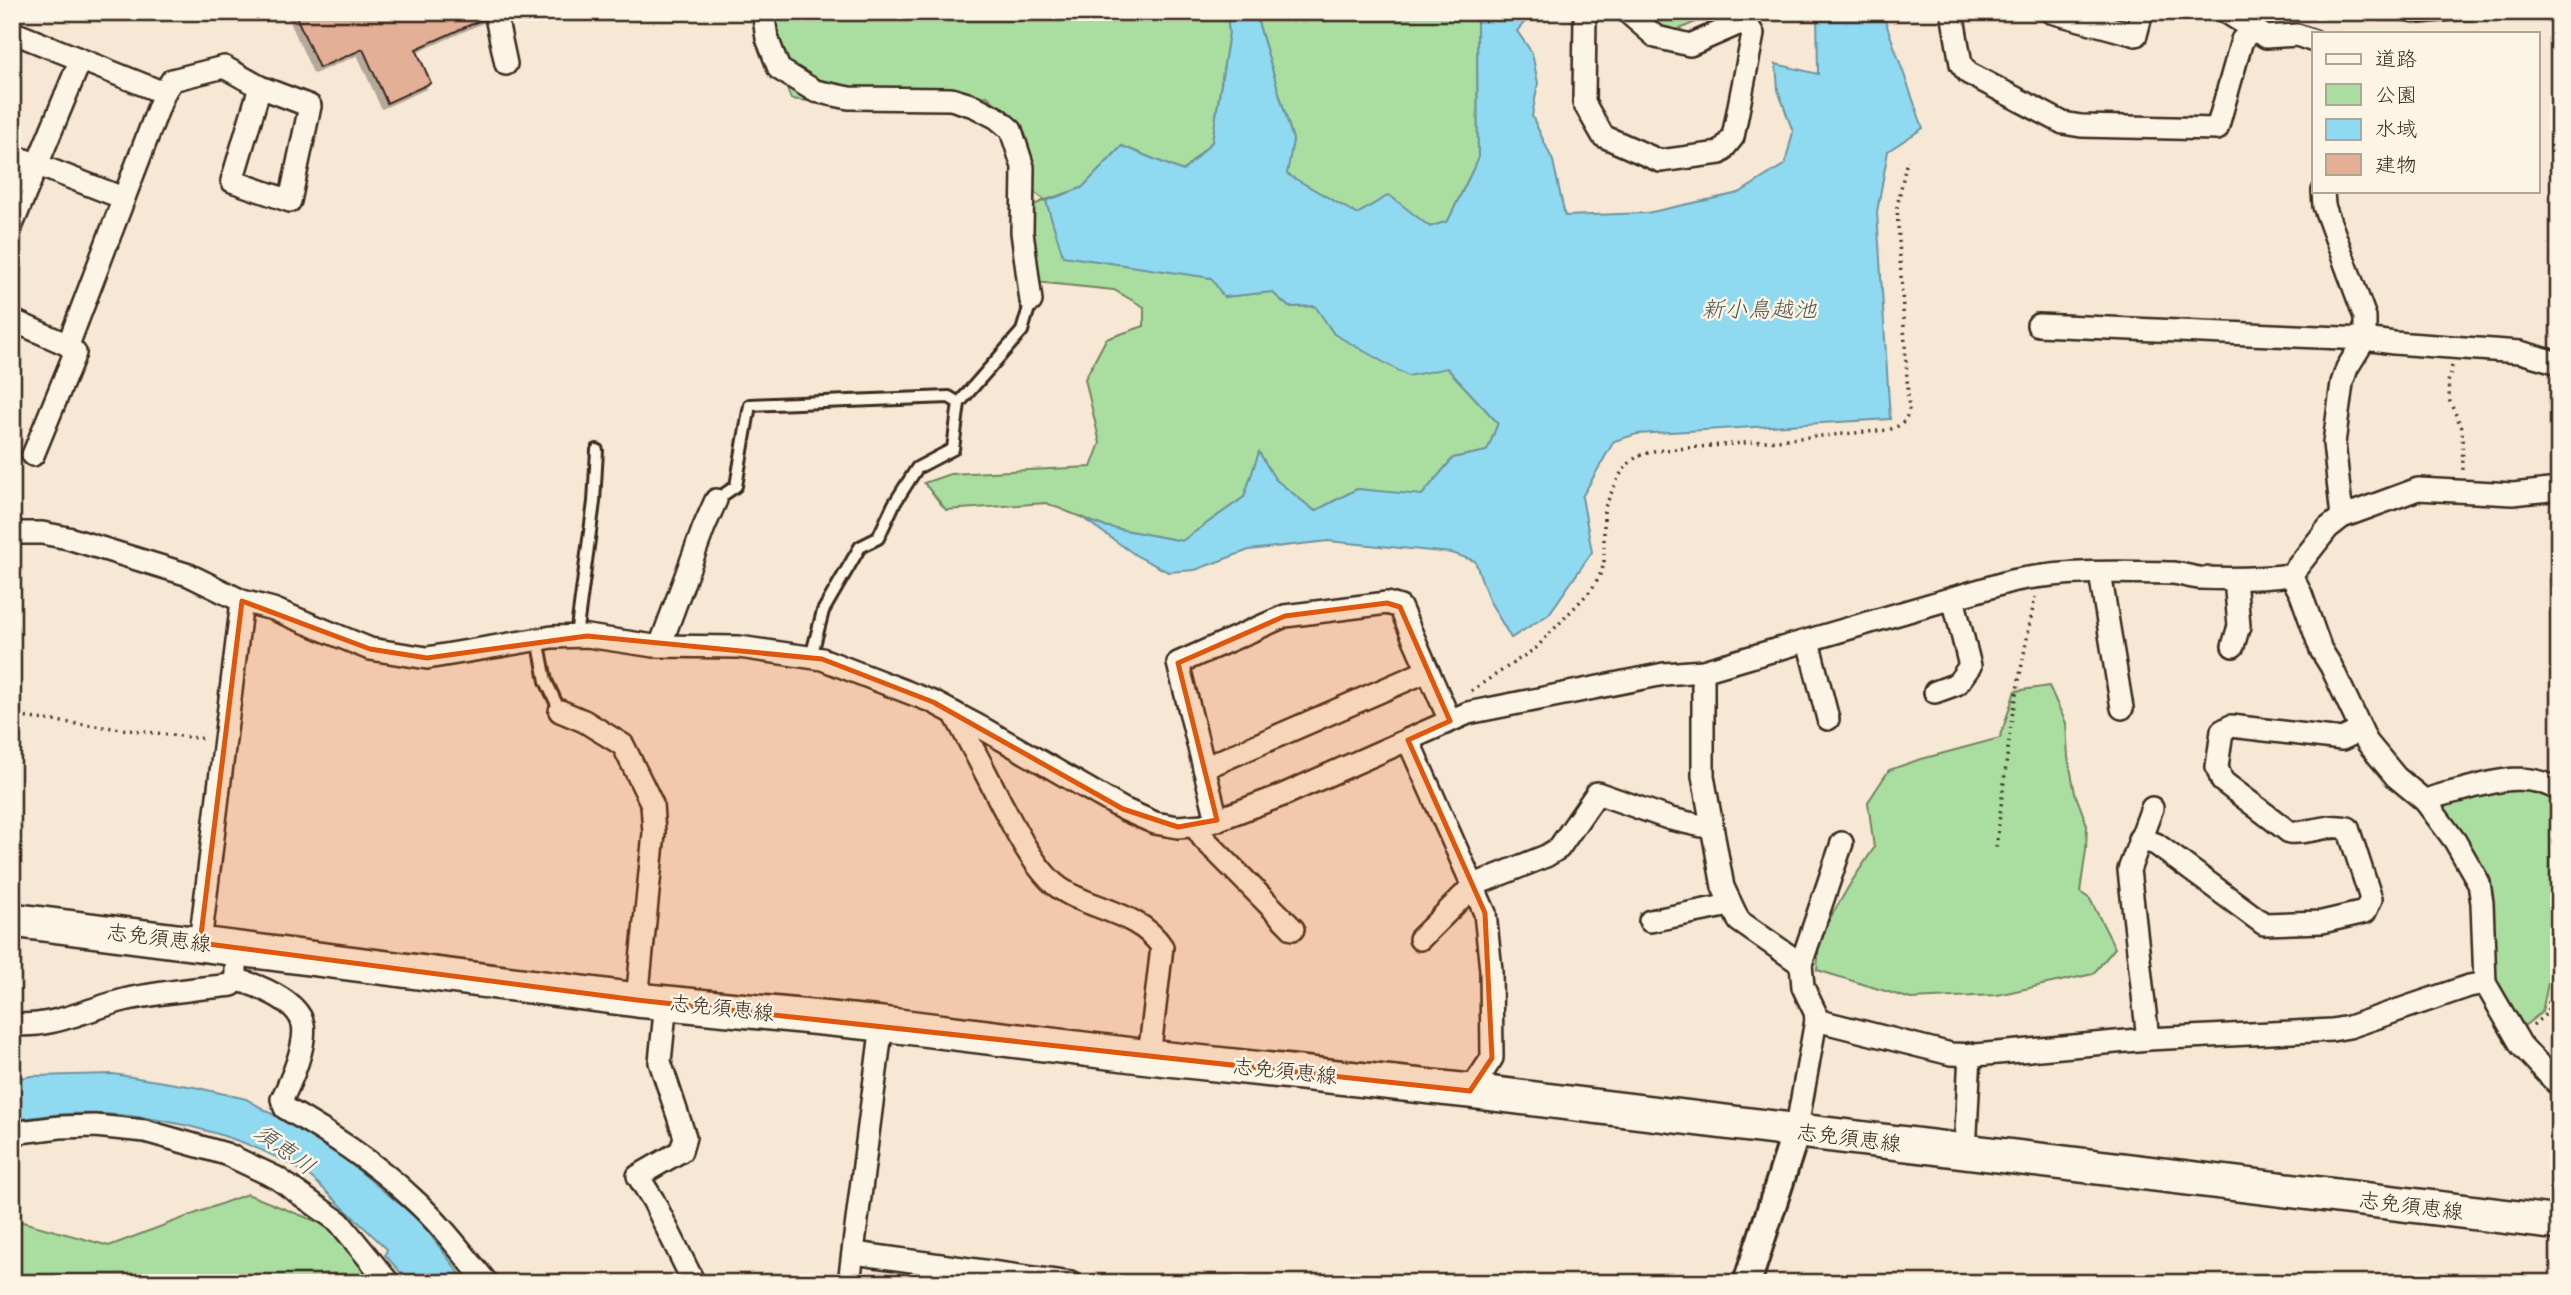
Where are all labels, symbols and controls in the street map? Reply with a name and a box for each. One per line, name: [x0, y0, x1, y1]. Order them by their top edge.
legend: [2312, 32, 2540, 192]
text: 道路: [2375, 49, 2417, 75]
text: 公園: [2375, 86, 2417, 111]
text: 水域: [2375, 119, 2417, 145]
text: 建物: [2375, 155, 2417, 181]
water label: 新小鳥越池: [1702, 298, 1818, 326]
street label: 志免須恵線: [105, 922, 212, 960]
street label: 志免須恵線: [668, 993, 775, 1029]
street label: 志免須恵線: [1231, 1056, 1338, 1092]
water label: 須恵川: [247, 1120, 319, 1183]
street label: 志免須恵線: [1795, 1122, 1902, 1160]
street label: 志免須恵線: [2357, 1190, 2464, 1228]

